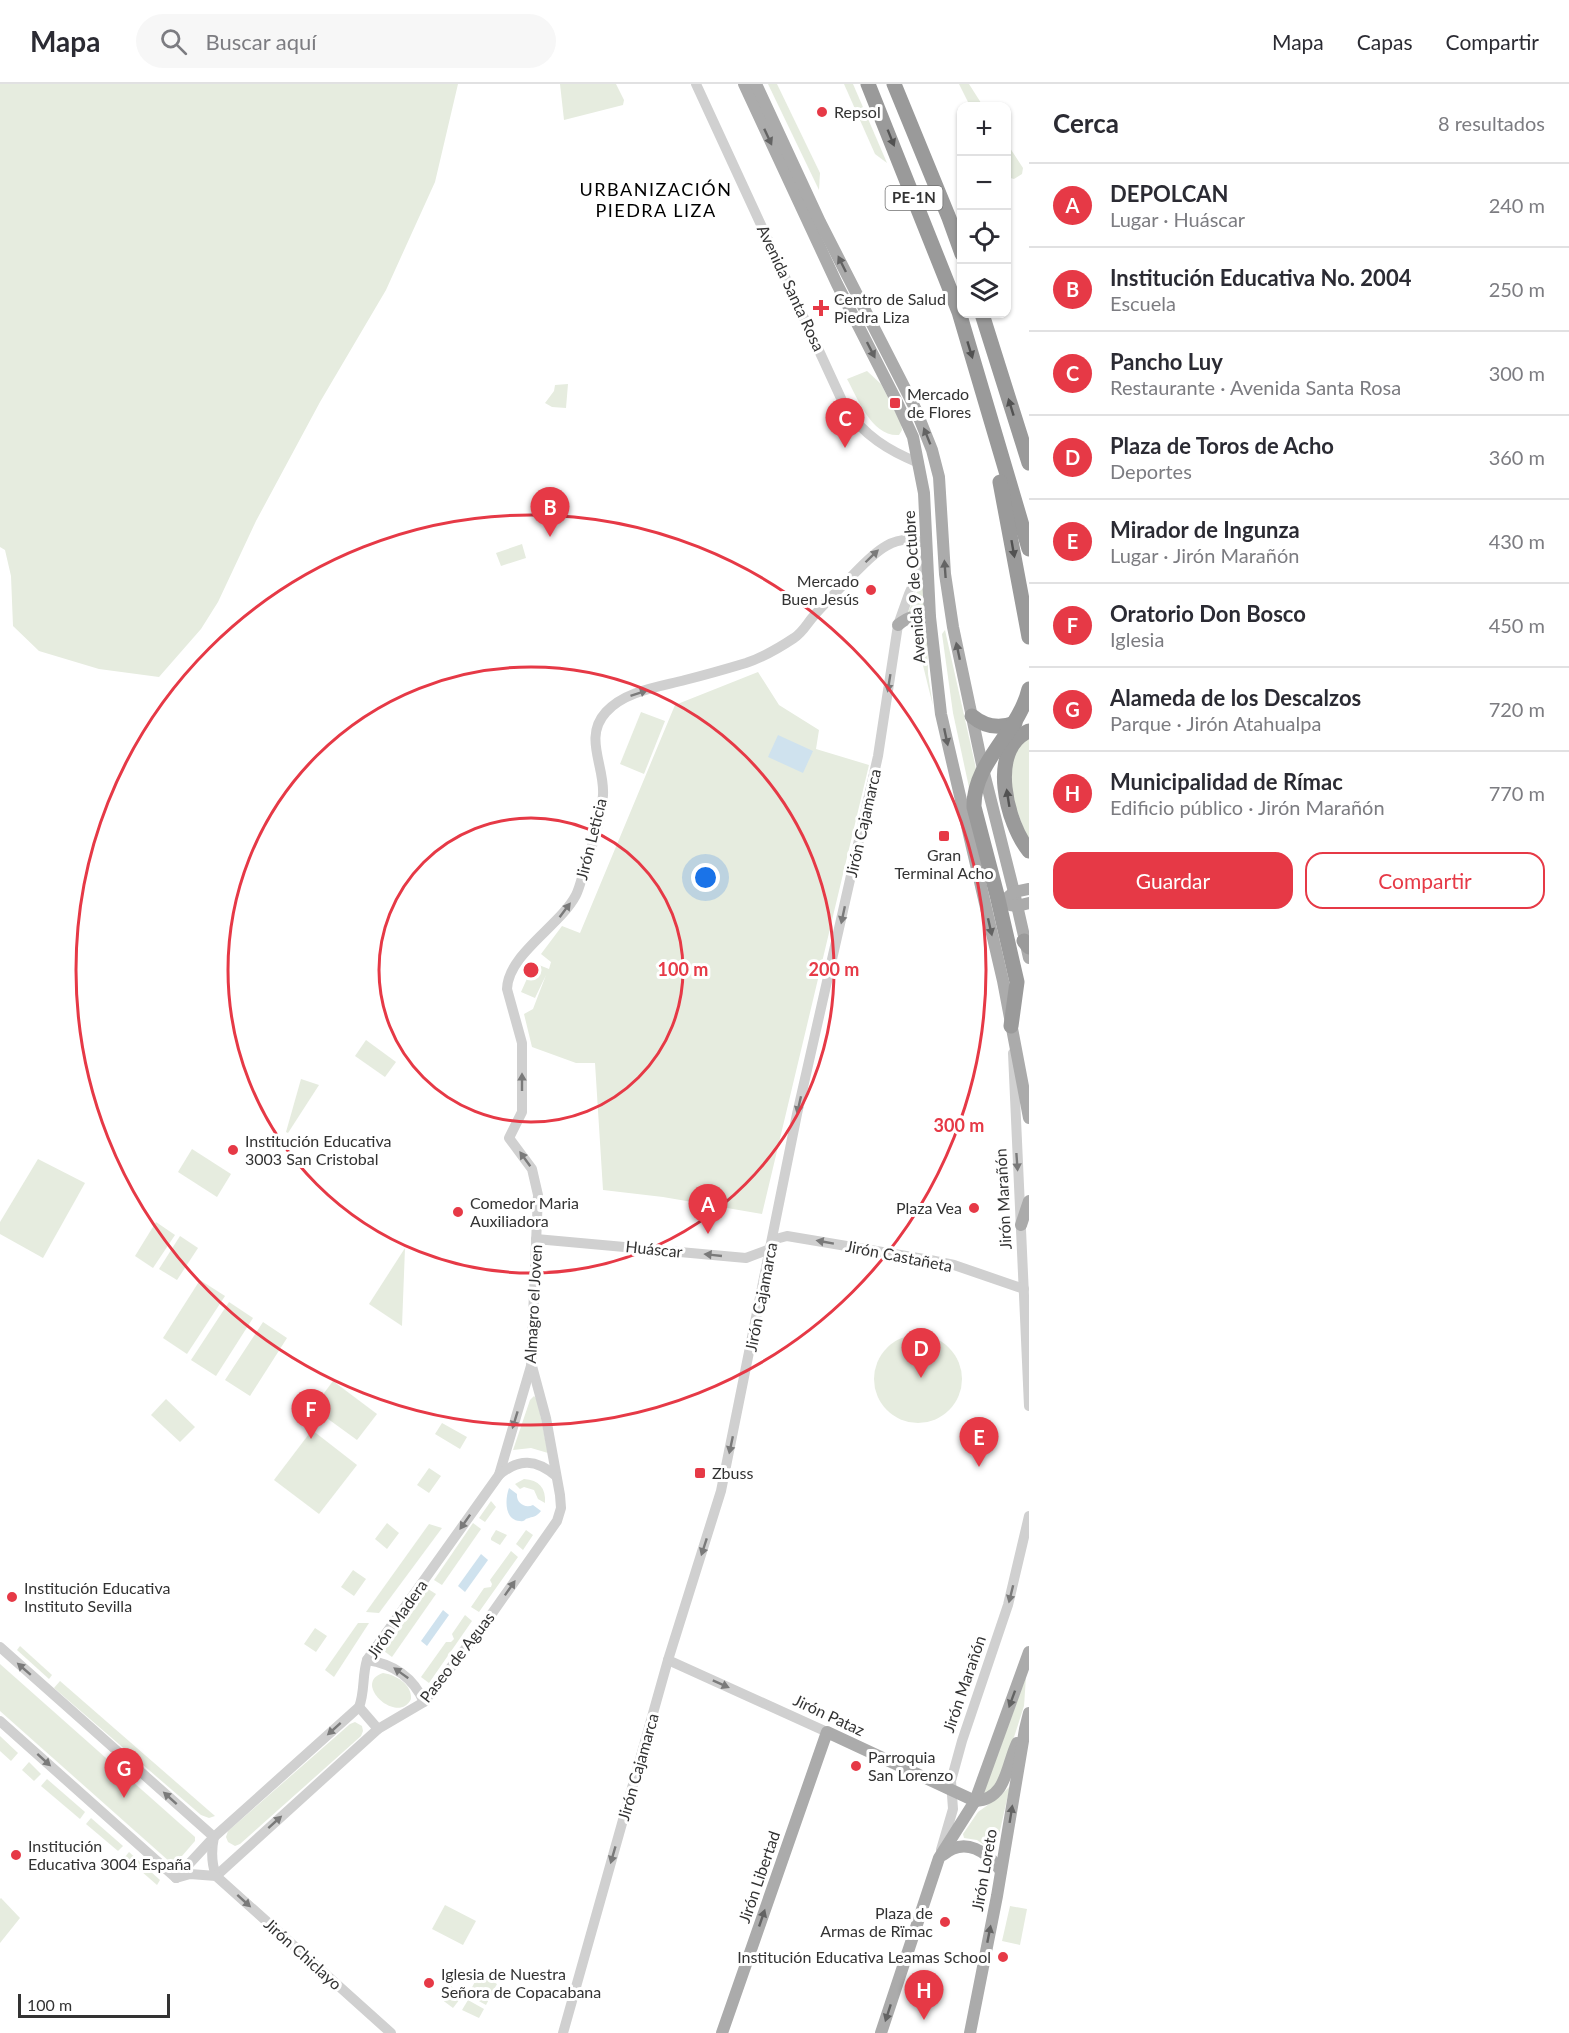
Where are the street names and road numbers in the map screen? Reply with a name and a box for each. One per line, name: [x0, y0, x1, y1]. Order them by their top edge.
road number: PE-1N: [886, 186, 942, 210]
street label: Avenida Santa Rosa: [754, 222, 829, 354]
street label: Avenida 9 de Octubre: [899, 510, 928, 664]
street label: Jirón Cajamarca: [841, 767, 884, 879]
street label: Jirón Leticia: [571, 796, 610, 882]
street label: Jirón Marañón: [990, 1148, 1015, 1250]
street label: Huáscar: [625, 1236, 684, 1261]
street label: Jirón Castañeta: [844, 1236, 954, 1275]
street label: Jirón Cajamarca: [741, 1241, 780, 1353]
street label: Almagro el Joven: [520, 1244, 545, 1364]
street label: Jirón Madera: [363, 1576, 431, 1662]
street label: Paseo de Aguas: [415, 1608, 498, 1706]
street label: Jirón Marañón: [938, 1633, 989, 1735]
street label: Jirón Pataz: [791, 1690, 868, 1739]
street label: Jirón Cajamarca: [613, 1711, 662, 1823]
street label: Jirón Loreto: [967, 1827, 1000, 1913]
street label: Jirón Libertad: [734, 1828, 783, 1925]
street label: Jirón Chiclayo: [261, 1914, 346, 1993]

